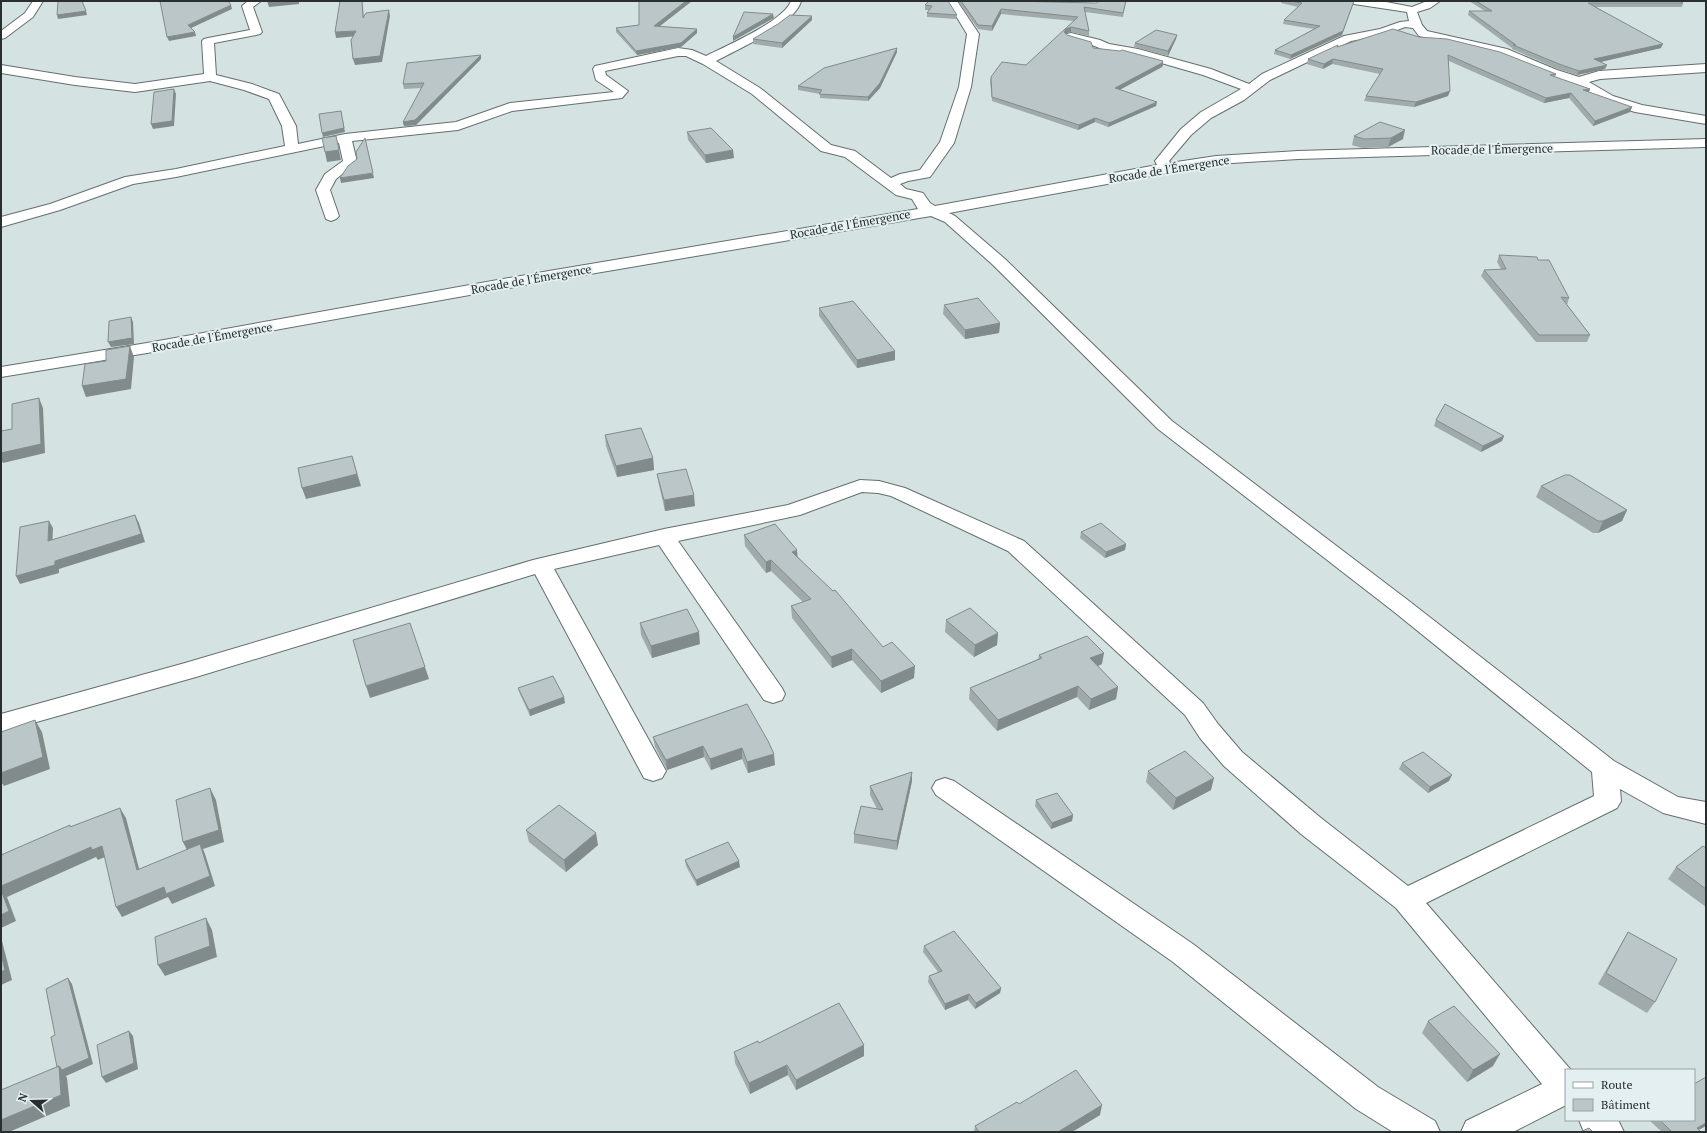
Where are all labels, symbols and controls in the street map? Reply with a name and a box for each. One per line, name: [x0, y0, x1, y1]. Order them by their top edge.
street label: Rocade de l'Émergence: [1431, 140, 1553, 158]
street label: Rocade de l'Émergence: [1108, 152, 1230, 186]
street label: Rocade de l'Émergence: [789, 206, 911, 242]
street label: Rocade de l'Émergence: [470, 261, 592, 297]
street label: Rocade de l'Émergence: [151, 319, 273, 355]
legend: [1565, 1069, 1695, 1121]
text: Route: [1601, 1077, 1632, 1092]
north arrow: [12, 1081, 52, 1121]
text: N: [15, 1091, 31, 1104]
text: Bâtiment: [1601, 1097, 1651, 1112]

